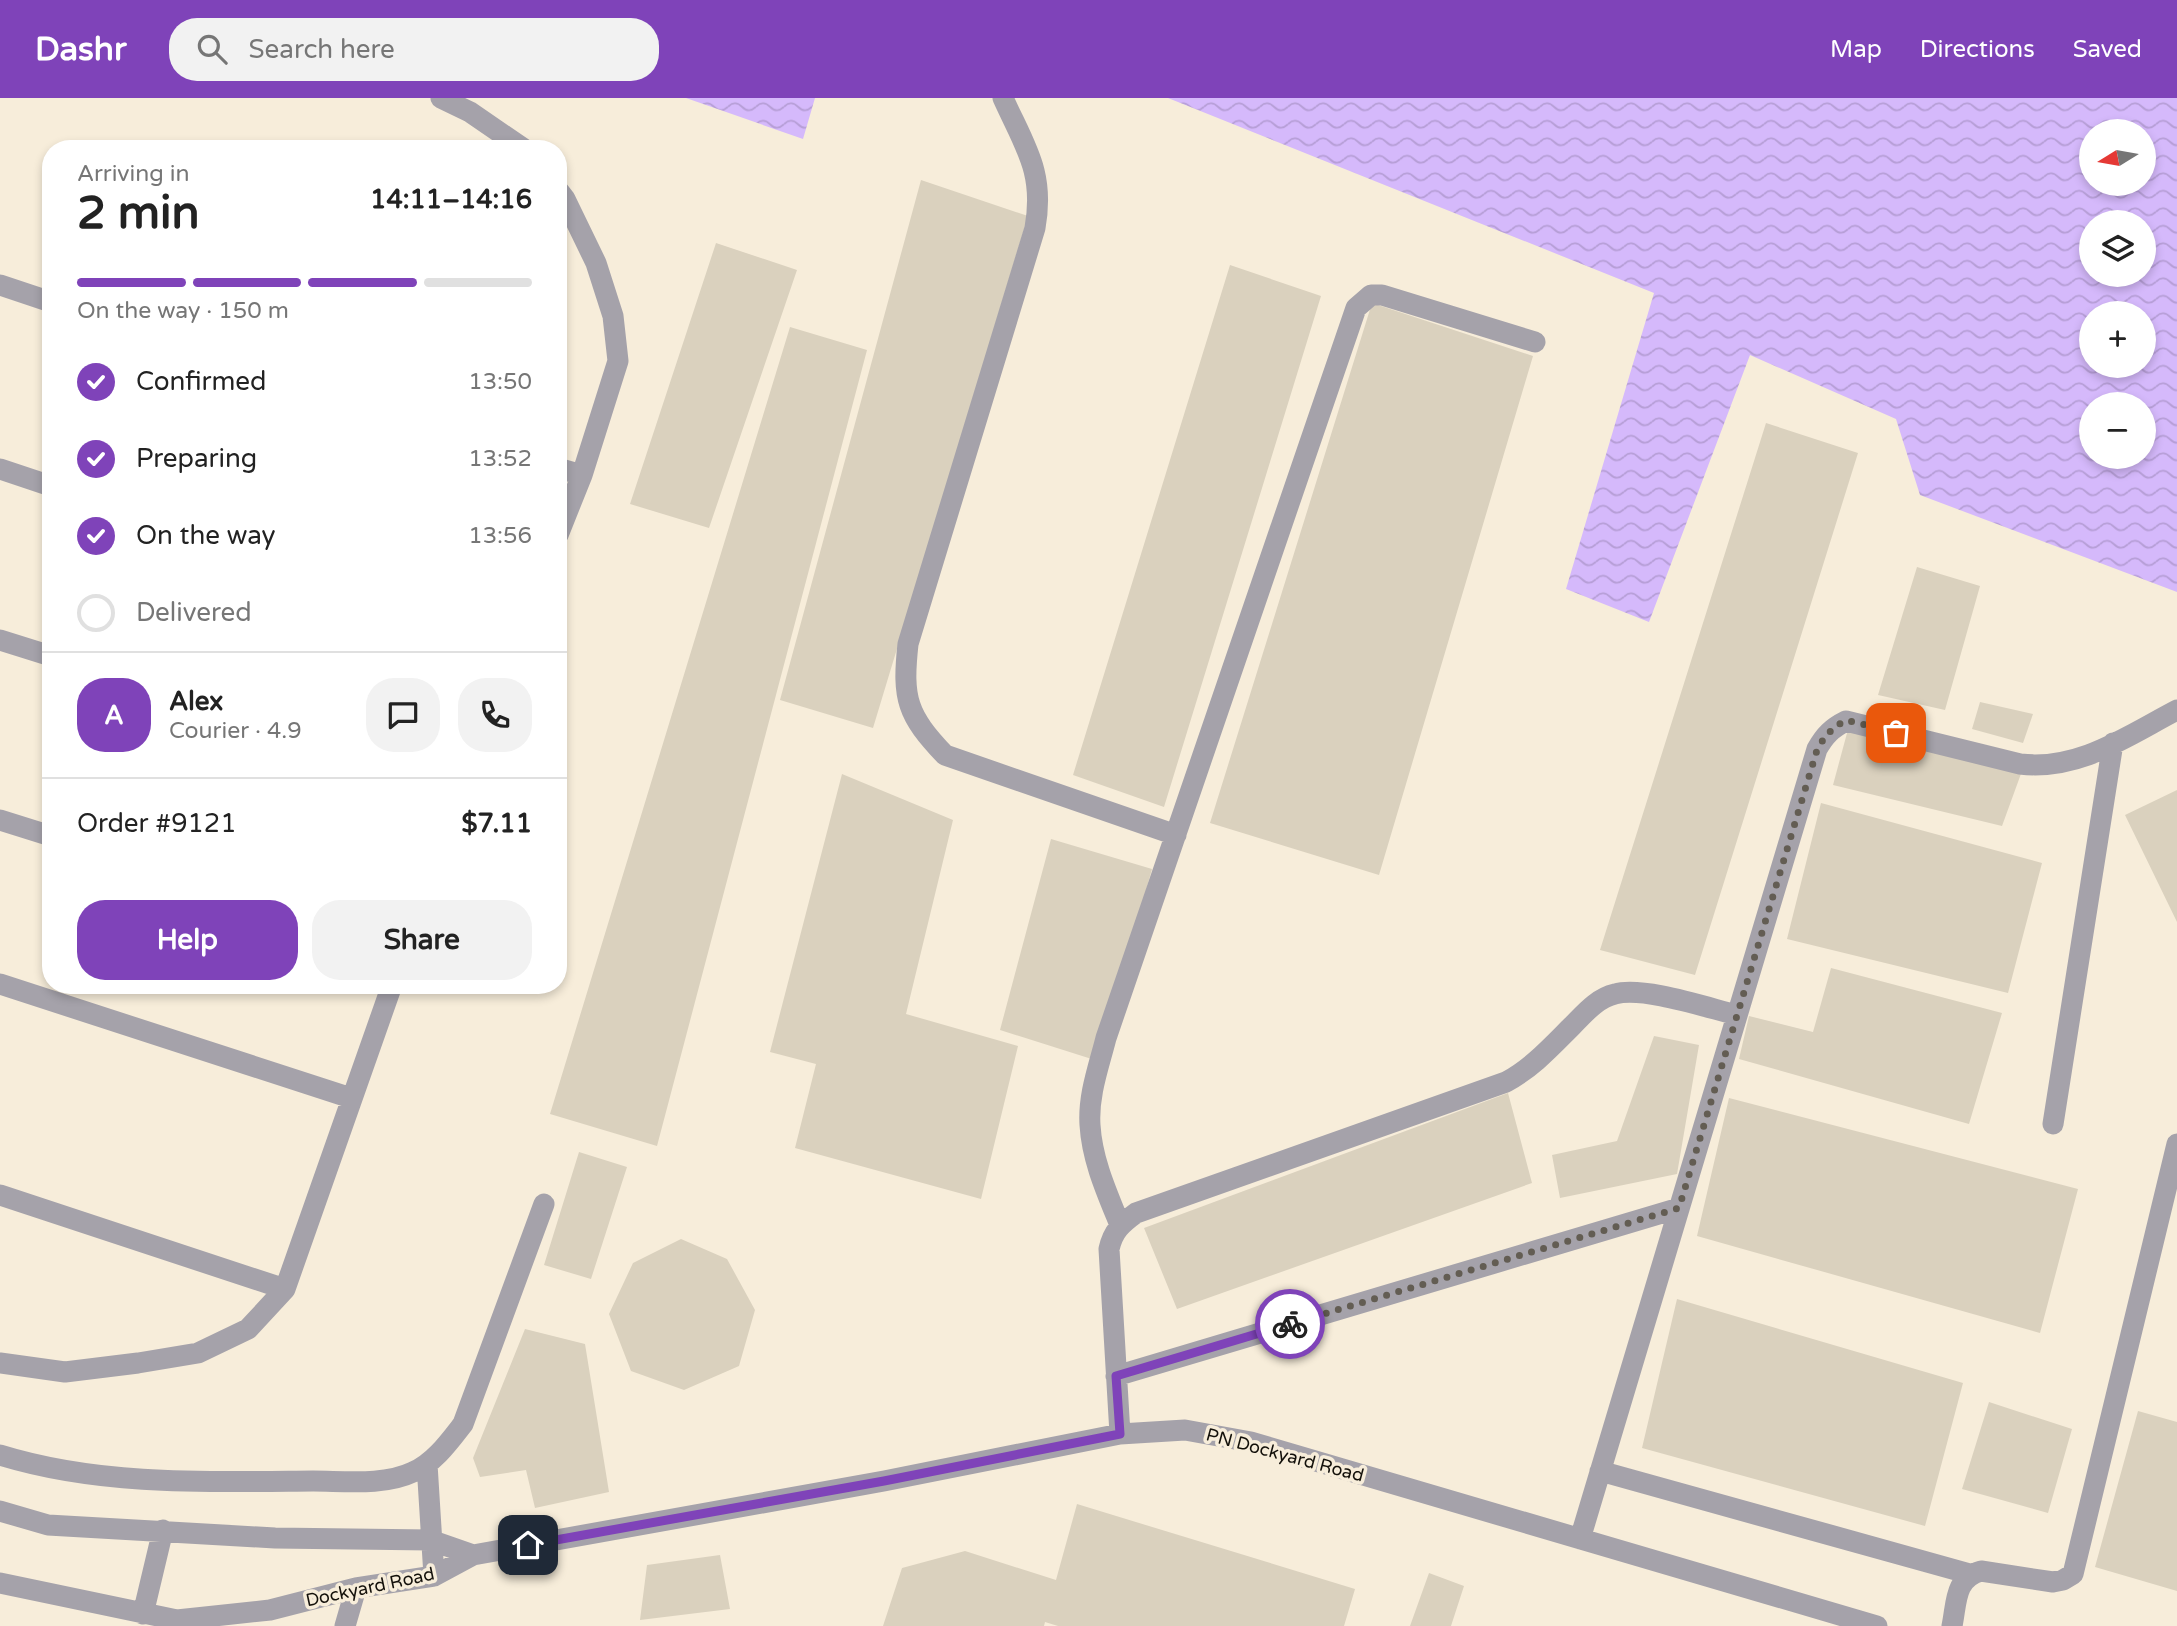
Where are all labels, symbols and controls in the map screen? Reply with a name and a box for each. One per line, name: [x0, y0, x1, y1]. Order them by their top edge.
search box: [169, 18, 659, 81]
text: Dashr: [35, 30, 127, 69]
icon: search: [193, 30, 231, 68]
text: Search here: [249, 34, 395, 65]
text: Map: [1830, 35, 1882, 64]
text: Directions: [1920, 35, 2035, 64]
text: Saved: [2073, 35, 2142, 64]
north arrow: [2079, 119, 2156, 196]
map controls: [2079, 119, 2156, 469]
text: Arriving in: [77, 160, 190, 188]
text: 14:11–14:16: [370, 184, 532, 215]
text: 2 min: [77, 186, 200, 241]
button: layers: [2079, 210, 2156, 287]
text: On the way · 150 m: [77, 297, 289, 325]
button: +: [2079, 301, 2156, 378]
icon: check: [77, 363, 115, 401]
text: Confirmed: [136, 366, 266, 397]
text: 13:50: [468, 368, 532, 396]
button: −: [2079, 392, 2156, 469]
icon: check: [77, 440, 115, 478]
text: Preparing: [136, 443, 257, 474]
text: 13:52: [468, 445, 532, 473]
icon: check: [77, 517, 115, 555]
text: On the way: [136, 520, 276, 551]
text: 13:56: [468, 522, 532, 550]
text: Delivered: [136, 597, 252, 628]
button: chat: [366, 678, 440, 752]
button: phone: [458, 678, 532, 752]
text: Alex: [169, 686, 223, 717]
text: A: [104, 700, 124, 731]
pin: [1866, 703, 1926, 763]
icon: bag: [1877, 714, 1915, 752]
text: Courier · 4.9: [169, 717, 302, 745]
text: Order #9121: [77, 808, 237, 839]
text: $7.11: [462, 808, 532, 839]
button: Help: [77, 900, 298, 980]
button: Share: [312, 900, 532, 980]
courier: [1255, 1289, 1325, 1359]
icon: bike: [1271, 1305, 1309, 1343]
street label: PN Dockyard Road: [1204, 1423, 1366, 1487]
pin: [498, 1515, 558, 1575]
icon: home: [509, 1526, 547, 1564]
street label: Dockyard Road: [304, 1563, 436, 1611]

